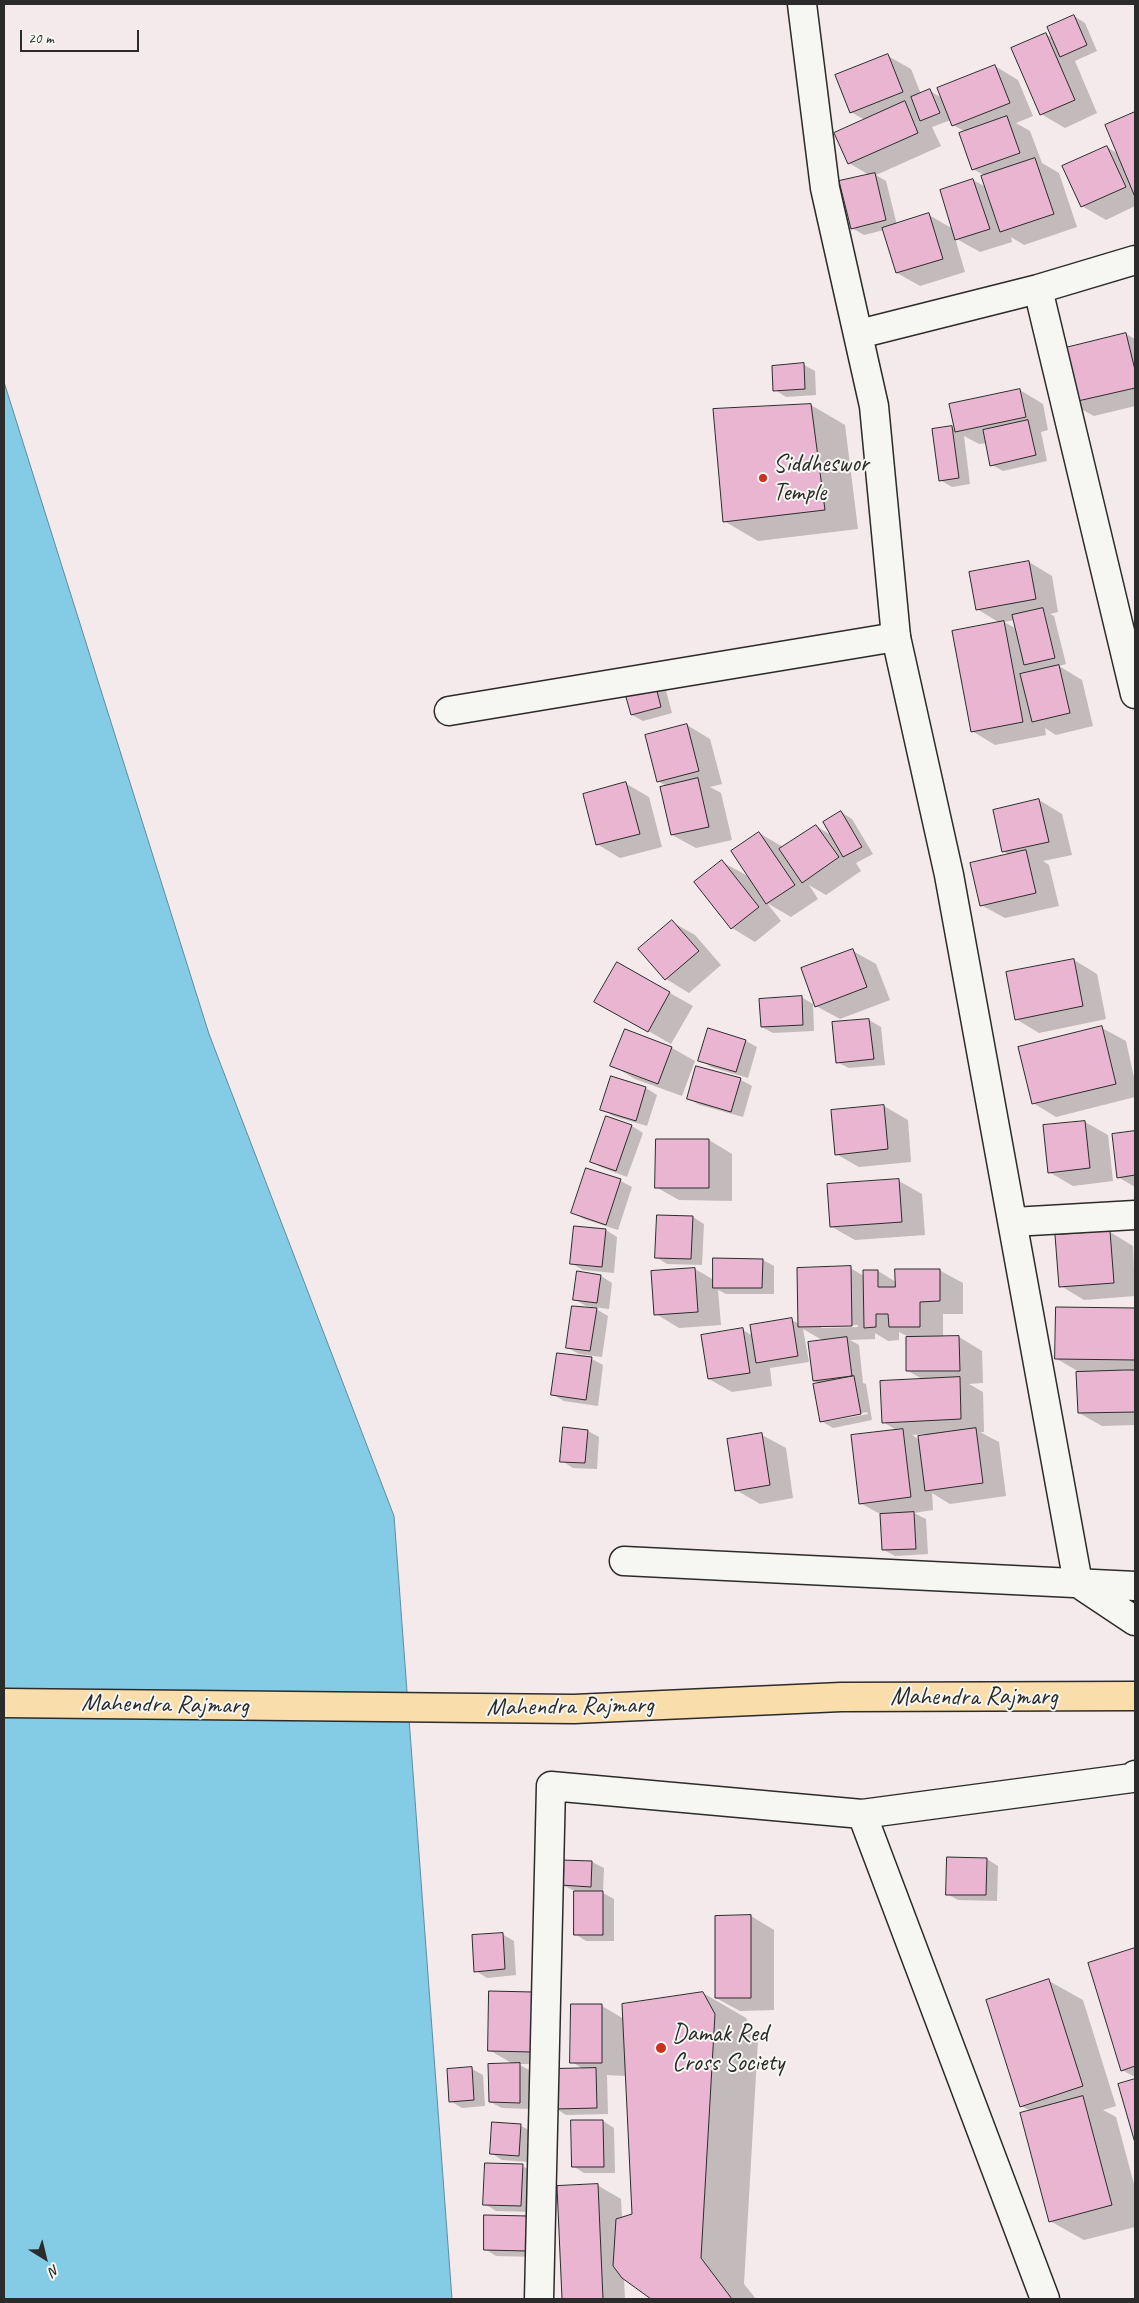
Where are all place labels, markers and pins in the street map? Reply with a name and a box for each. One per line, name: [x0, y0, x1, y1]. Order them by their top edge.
place label: Siddheswor Temple: [773, 449, 869, 508]
marker: Siddheswor Temple: [757, 472, 769, 484]
place label: Damak Red Cross Society: [672, 2019, 784, 2078]
marker: Damak Red Cross Society: [654, 2041, 668, 2055]

